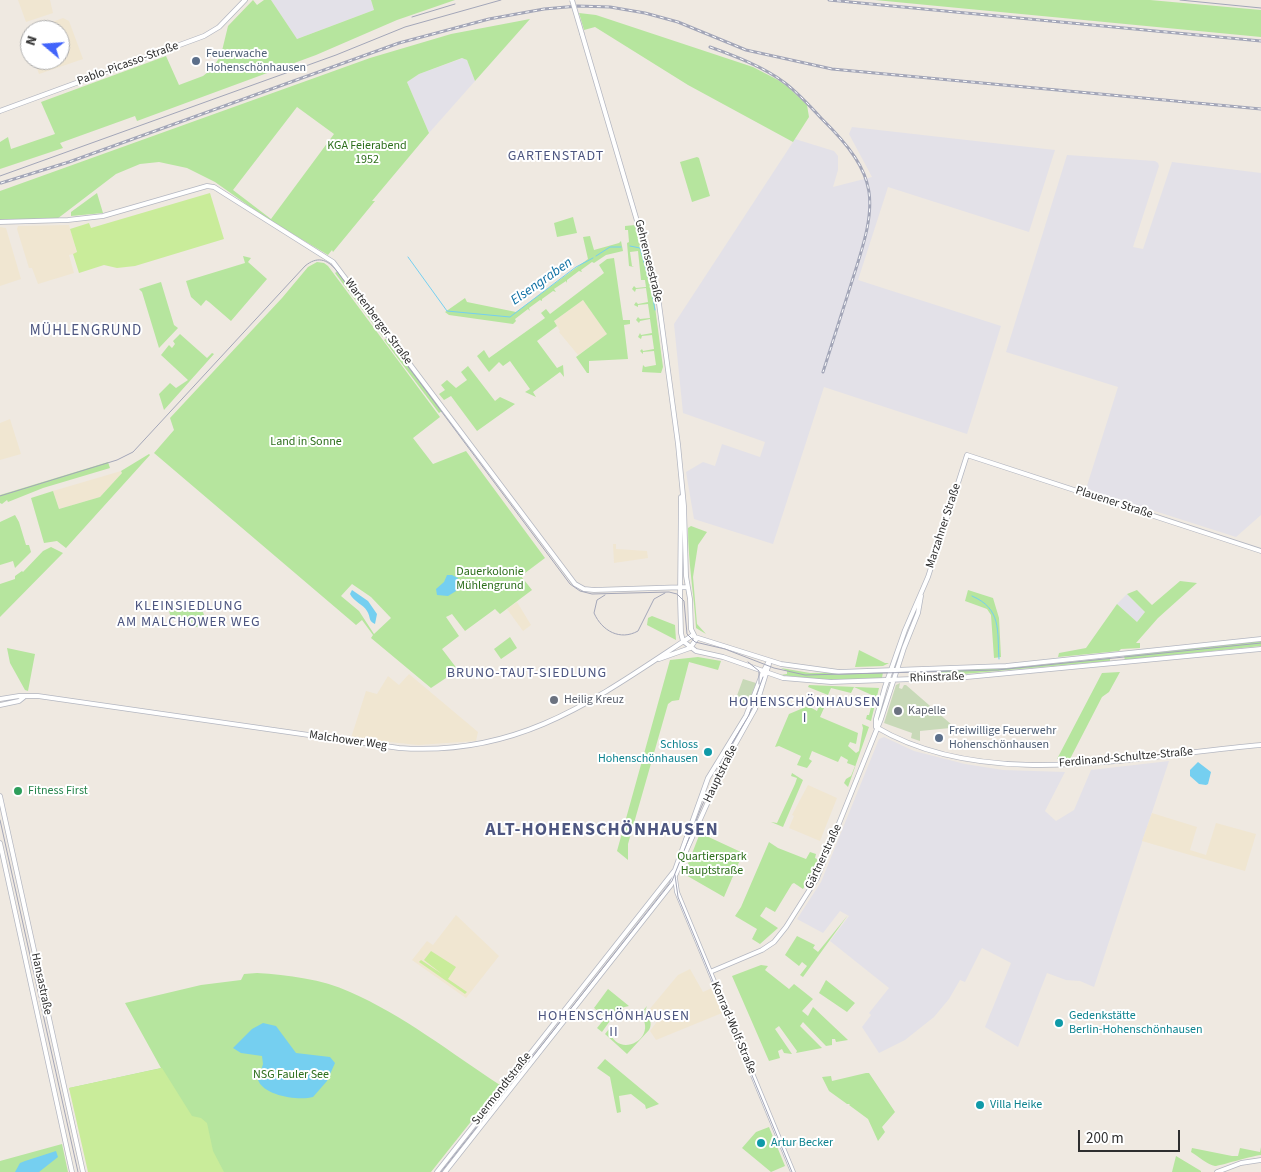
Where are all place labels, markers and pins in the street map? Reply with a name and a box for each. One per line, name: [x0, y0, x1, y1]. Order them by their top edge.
place label: Feuerwache Hohenschönhausen: [206, 47, 306, 75]
marker: Feuerwache Hohenschönhausen: [190, 55, 202, 67]
place label: Heilig Kreuz: [564, 693, 624, 707]
marker: Heilig Kreuz: [548, 694, 560, 706]
place label: Kapelle: [908, 704, 946, 718]
marker: Kapelle: [892, 705, 904, 717]
place label: Freiwillige Feuerwehr Hohenschönhausen: [949, 724, 1056, 752]
marker: Freiwillige Feuerwehr Hohenschönhausen: [933, 732, 945, 744]
place label: Schloss Hohenschönhausen: [598, 738, 698, 766]
marker: Schloss Hohenschönhausen: [702, 746, 714, 758]
place label: Fitness First: [28, 784, 88, 798]
marker: Fitness First: [12, 785, 24, 797]
place label: Gedenkstätte Berlin-Hohenschönhausen: [1069, 1009, 1203, 1037]
marker: Gedenkstätte Berlin-Hohenschönhausen: [1053, 1017, 1065, 1029]
place label: Villa Heike: [990, 1098, 1042, 1112]
marker: Villa Heike: [974, 1099, 986, 1111]
place label: Artur Becker: [771, 1136, 833, 1150]
marker: Artur Becker: [755, 1137, 767, 1149]

